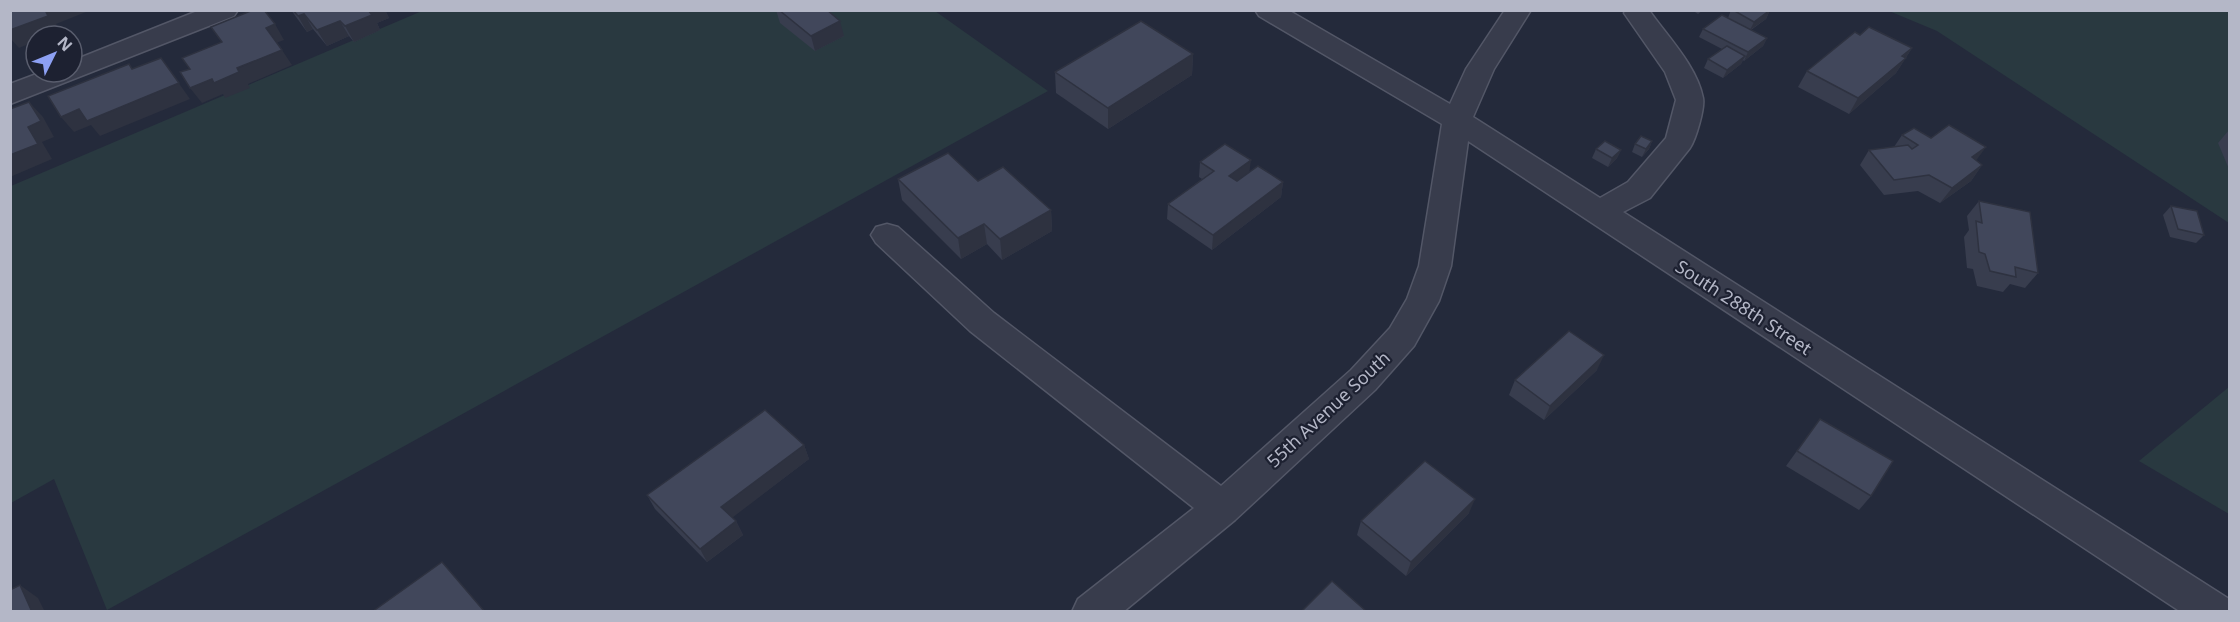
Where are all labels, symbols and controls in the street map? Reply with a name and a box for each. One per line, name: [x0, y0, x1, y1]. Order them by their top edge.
north arrow: [24, 24, 84, 84]
text: N: [52, 32, 77, 56]
street label: South 288th Street: [1671, 254, 1817, 360]
street label: 55th Avenue South: [1261, 346, 1395, 472]

